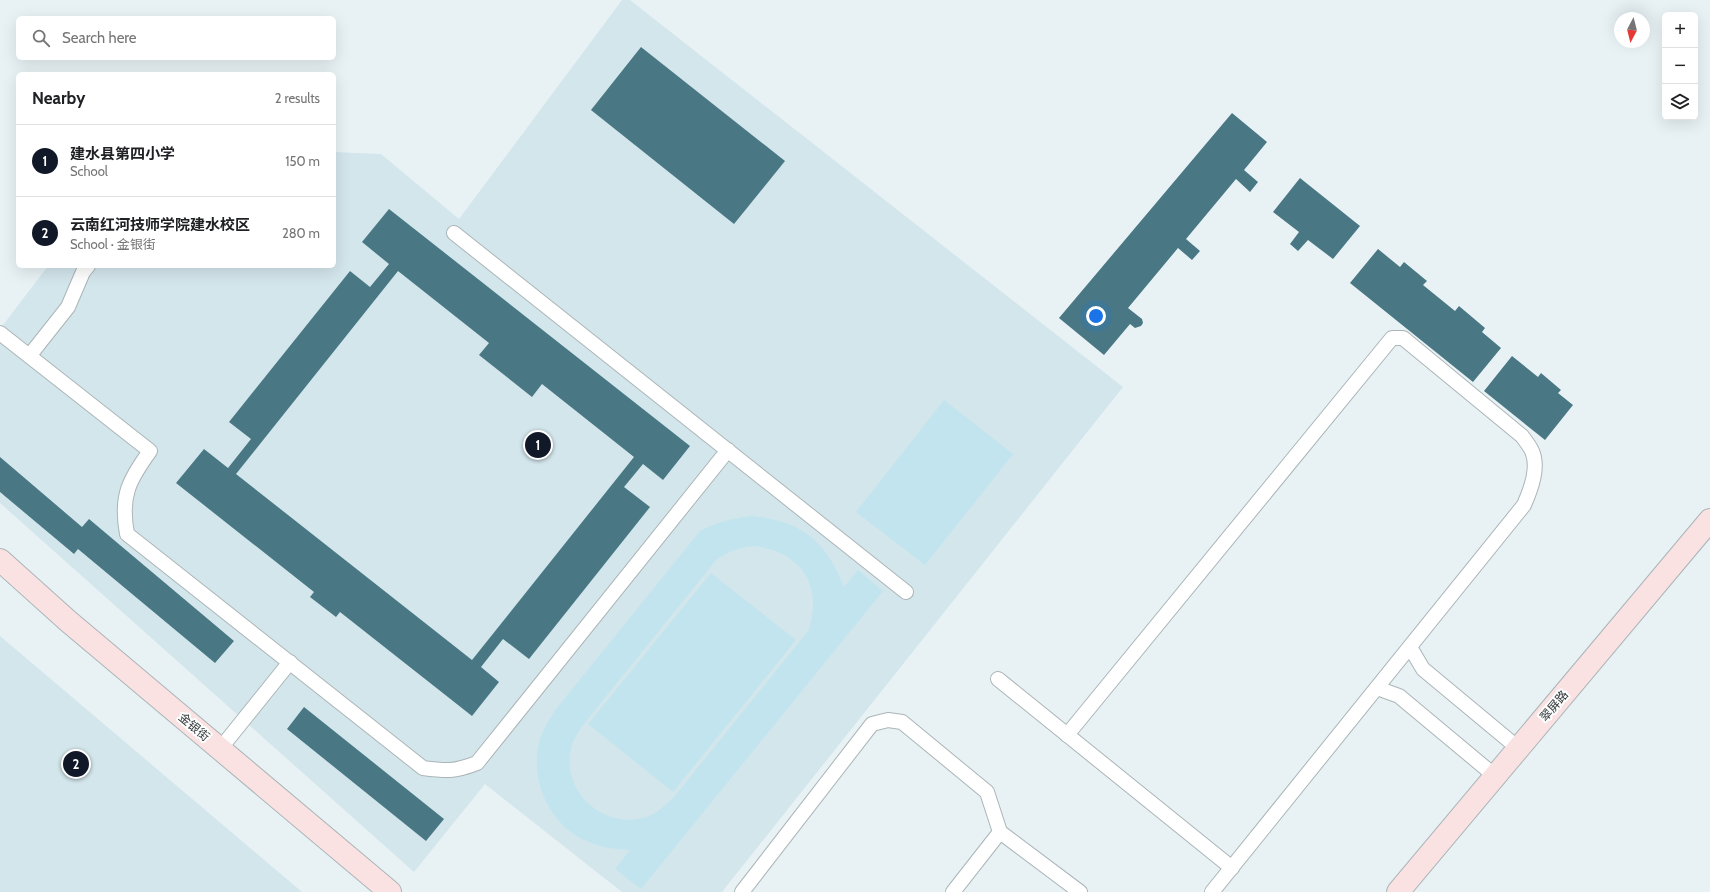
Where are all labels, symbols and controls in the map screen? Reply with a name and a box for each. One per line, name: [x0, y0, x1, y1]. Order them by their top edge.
north arrow: [1614, 12, 1650, 48]
map controls: [1662, 12, 1698, 120]
button: +: [1662, 12, 1698, 48]
search box: [16, 16, 336, 60]
icon: search: [30, 27, 52, 49]
text: Search here: [62, 29, 137, 47]
button: −: [1662, 48, 1698, 84]
button: layers: [1662, 84, 1698, 120]
text: Nearby: [32, 88, 85, 108]
text: 2 results: [275, 90, 320, 106]
text: 建水县第四小学: [70, 145, 175, 163]
text: 1: [43, 153, 47, 169]
text: 150 m: [285, 153, 320, 169]
text: School: [70, 163, 108, 179]
text: 云南红河技师学院建水校区: [70, 216, 250, 234]
text: 2: [42, 225, 48, 241]
text: 280 m: [282, 225, 320, 241]
text: School · 金银街: [70, 236, 156, 252]
your location: [1086, 306, 1106, 326]
pin: 1: [525, 430, 551, 460]
street label: 翠屏路: [1536, 687, 1571, 724]
street label: 金银街: [176, 709, 213, 744]
pin: 2: [63, 749, 89, 779]

